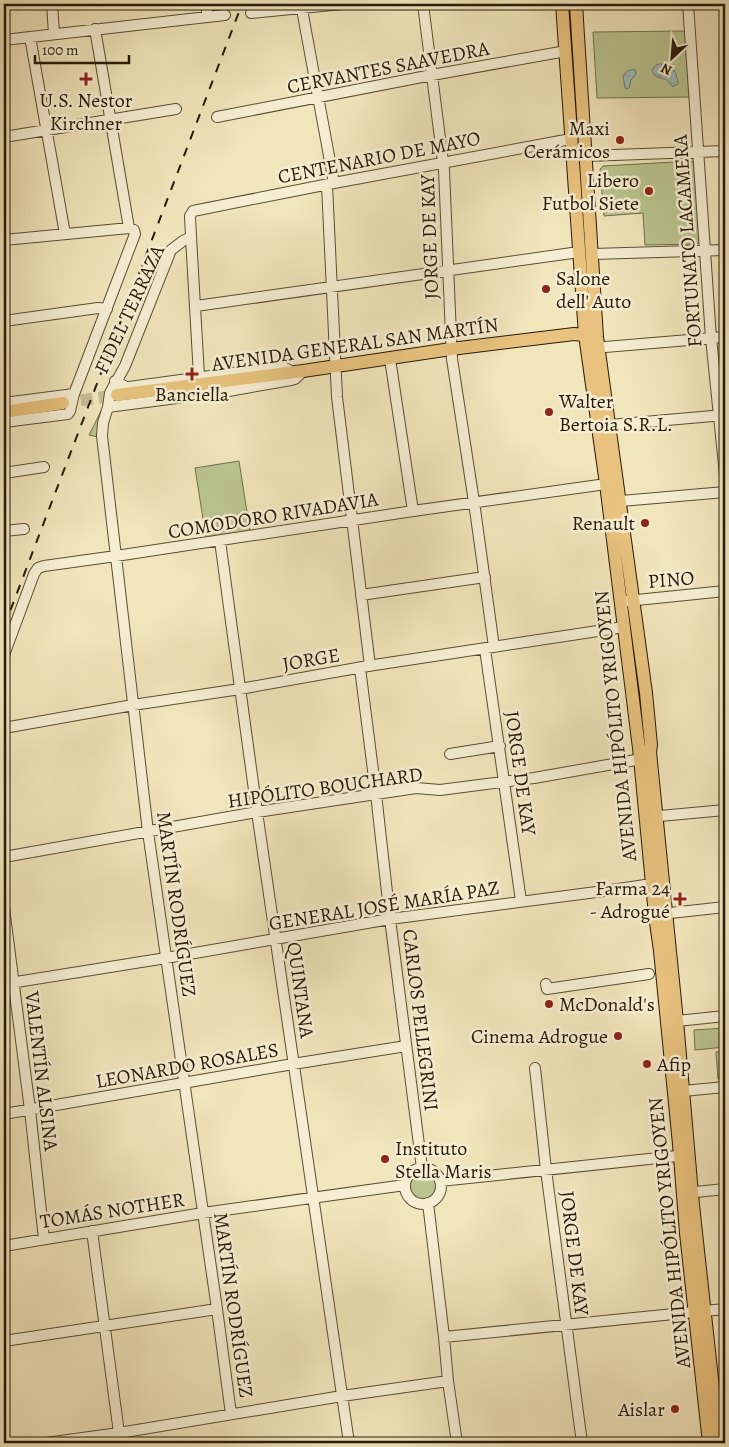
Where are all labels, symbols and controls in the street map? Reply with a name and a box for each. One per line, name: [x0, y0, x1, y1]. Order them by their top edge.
scale bar: [35, 32, 129, 64]
north arrow: [646, 32, 696, 82]
street label: CERVANTES SAAVEDRA: [285, 35, 492, 100]
text: 100 m: [42, 40, 79, 60]
text: N: [658, 58, 675, 80]
marker: U.S. Nestor Kirchner: [79, 72, 93, 86]
place label: U.S. Nestor Kirchner: [40, 87, 133, 137]
place label: Maxi Cerámicos: [524, 115, 610, 165]
street label: CENTENARIO DE MAYO: [275, 125, 483, 190]
street label: FORTUNATO LACAMERA: [667, 133, 708, 348]
marker: Maxi Cerámicos: [614, 134, 626, 146]
place label: Libero Futbol Siete: [542, 167, 639, 217]
street label: JORGE DE KAY: [414, 173, 445, 300]
marker: Libero Futbol Siete: [643, 185, 655, 197]
street label: FIDEL TERRAZA: [88, 240, 171, 378]
place label: Salone dell' Auto: [556, 265, 631, 315]
marker: Salone dell' Auto: [540, 283, 552, 295]
street label: AVENIDA GENERAL SAN MARTÍN: [209, 311, 500, 378]
marker: Banciella: [186, 368, 198, 380]
place label: Banciella: [155, 381, 230, 408]
place label: Walter Bertoia S.R.L.: [558, 388, 673, 438]
marker: Walter Bertoia S.R.L.: [543, 406, 555, 418]
street label: COMODORO RIVADAVIA: [166, 485, 380, 545]
place label: Renault: [572, 510, 635, 537]
marker: Renault: [639, 517, 651, 529]
street label: PINO: [647, 564, 696, 595]
street label: AVENIDA HIPÓLITO YRIGOYEN: [588, 589, 643, 864]
street label: JORGE: [280, 641, 342, 678]
street label: JORGE DE KAY: [498, 709, 543, 838]
street label: HIPÓLITO BOUCHARD: [226, 760, 424, 815]
street label: MARTÍN RODRÍGUEZ: [150, 810, 203, 998]
street label: GENERAL JOSÉ MARÍA PAZ: [267, 874, 501, 937]
place label: Farma 24 - Adrogué: [590, 875, 670, 925]
marker: Farma 24 - Adrogué: [674, 893, 686, 905]
street label: CARLOS PELLEGRINI: [396, 928, 445, 1113]
street label: QUINTANA: [280, 940, 321, 1040]
street label: VALENTÍN ALSINA: [18, 989, 65, 1153]
place label: McDonald's: [559, 991, 655, 1018]
marker: McDonald's: [543, 998, 555, 1010]
place label: Cinema Adrogue: [471, 1023, 608, 1050]
marker: Cinema Adrogue: [612, 1030, 624, 1042]
street label: LEONARDO ROSALES: [94, 1036, 281, 1095]
place label: Afip: [656, 1051, 691, 1078]
marker: Afip: [641, 1058, 653, 1070]
street label: AVENIDA HIPÓLITO YRIGOYEN: [642, 1096, 697, 1371]
place label: Instituto Stella Maris: [395, 1135, 492, 1185]
marker: Instituto Stella Maris: [379, 1153, 391, 1165]
street label: TOMÁS NOTHER: [38, 1186, 187, 1235]
street label: JORGE DE KAY: [553, 1189, 596, 1318]
street label: MARTÍN RODRÍGUEZ: [207, 1211, 260, 1399]
place label: Aislar: [617, 1396, 665, 1423]
marker: Aislar: [669, 1403, 681, 1415]

